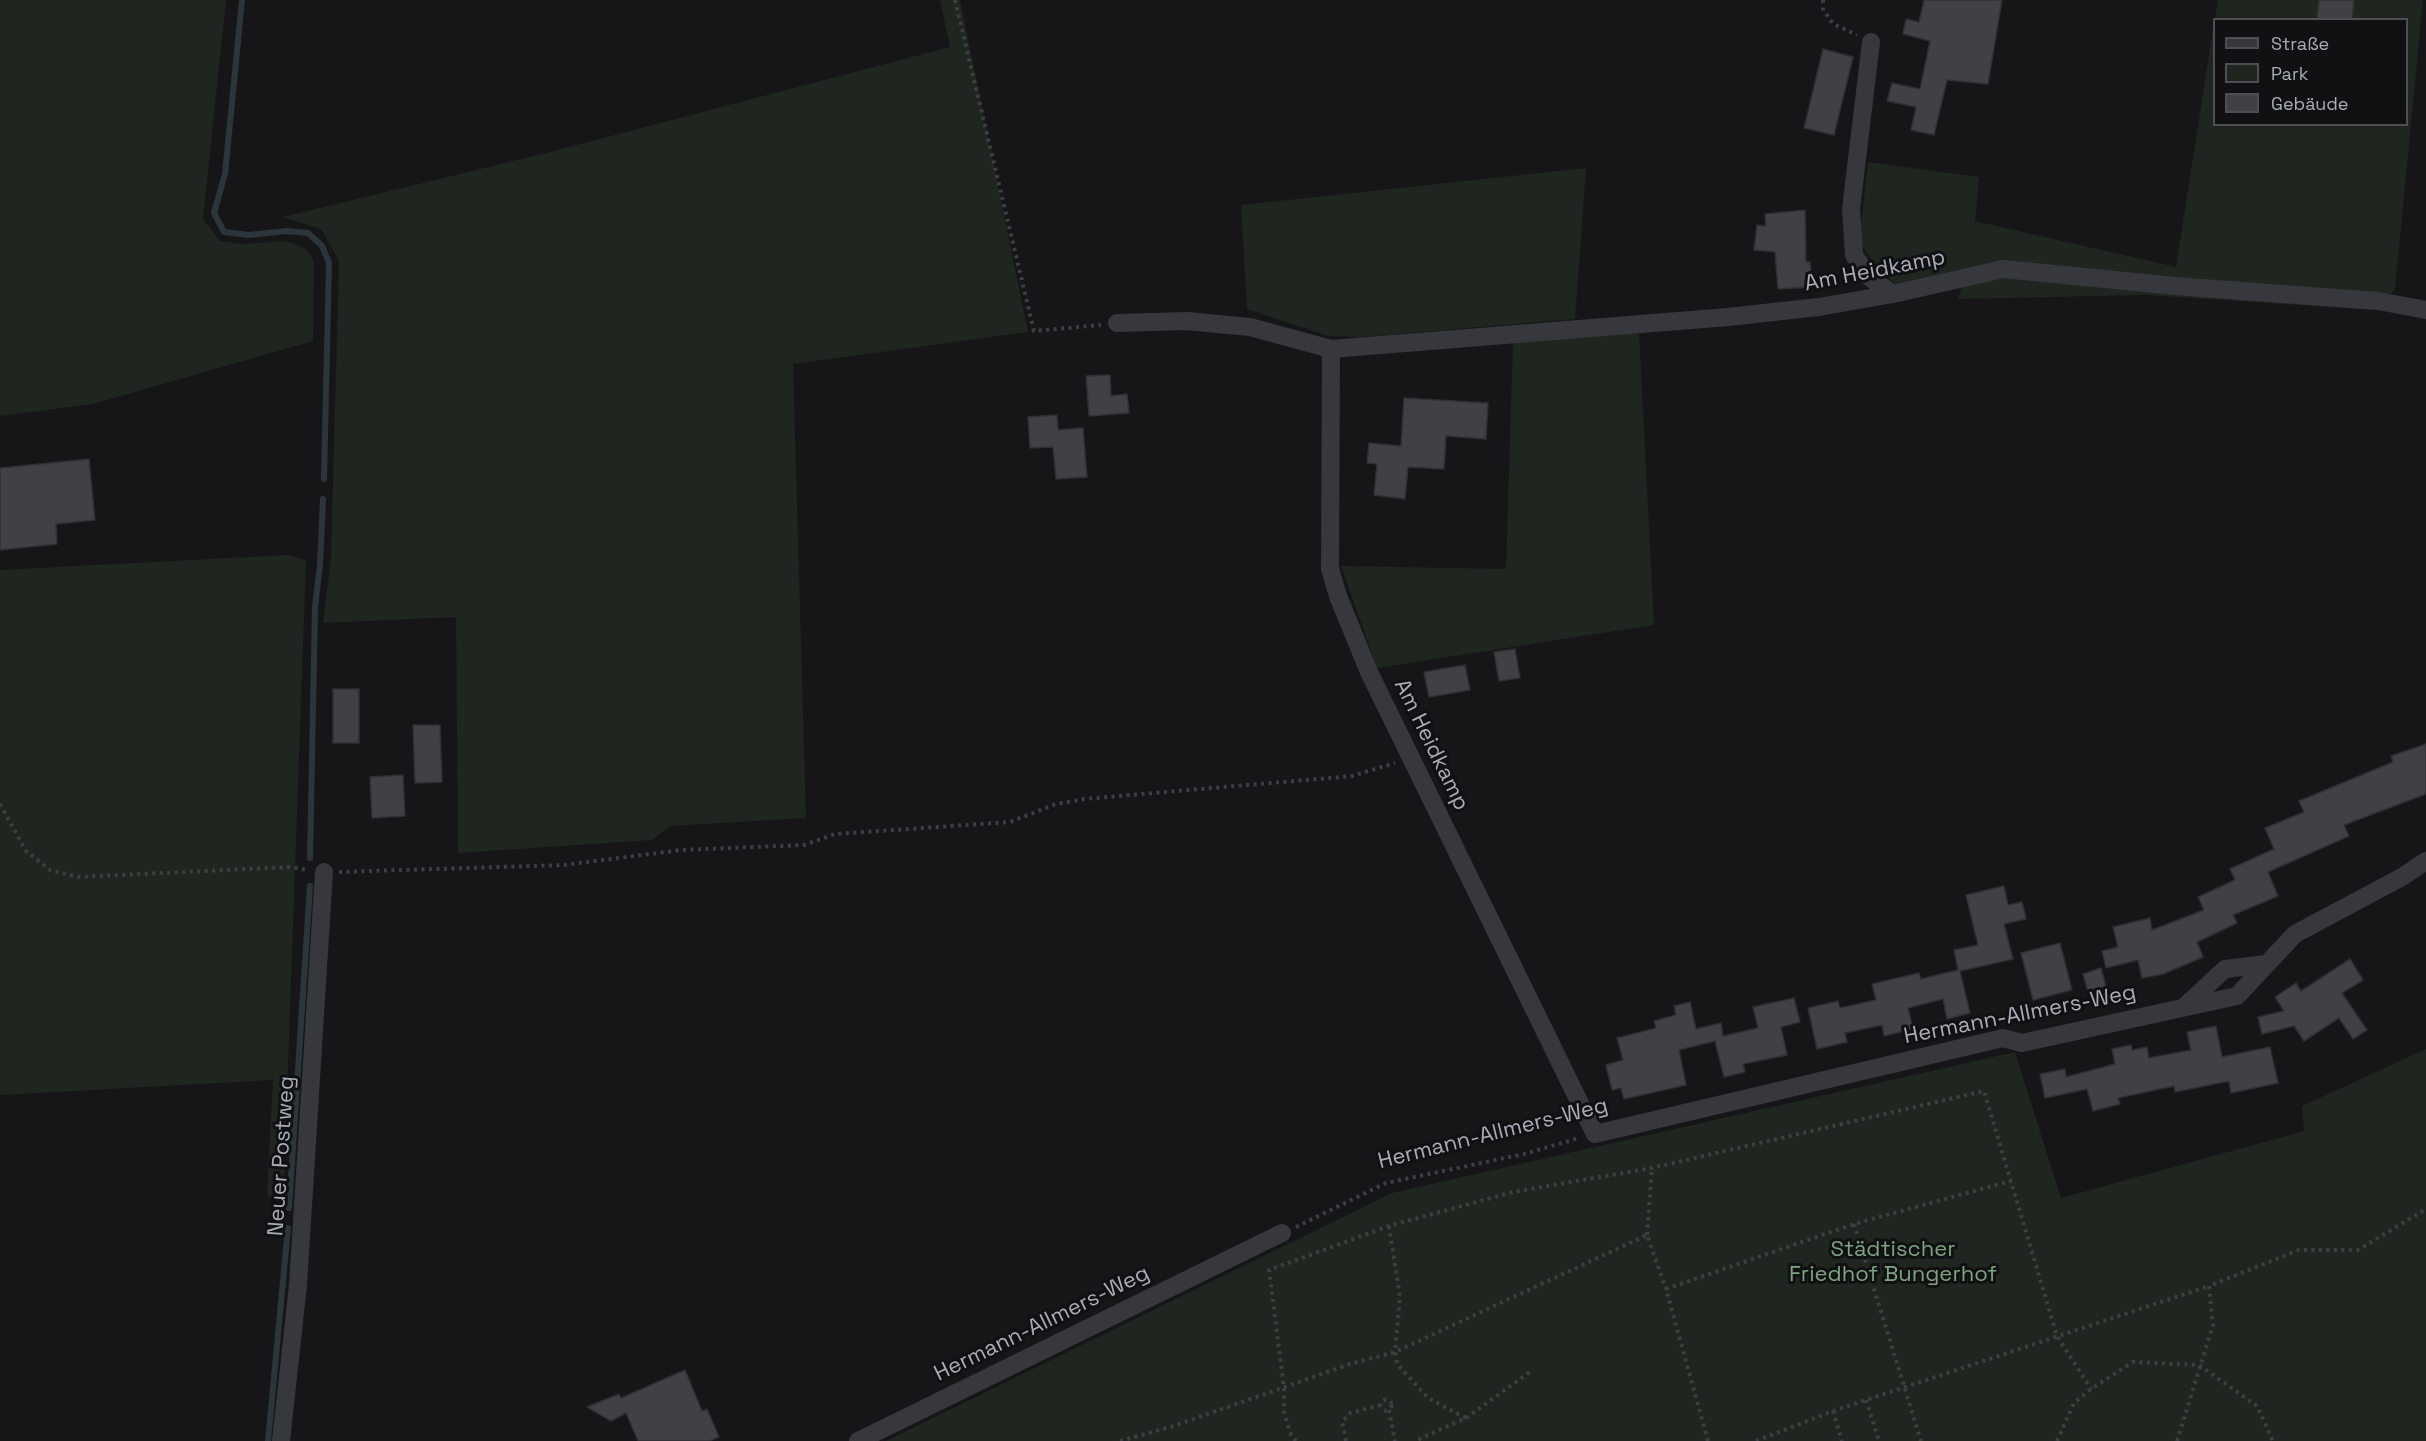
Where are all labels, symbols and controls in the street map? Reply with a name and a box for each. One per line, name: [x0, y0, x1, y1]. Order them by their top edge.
legend: [2213, 18, 2408, 126]
text: Straße: [2271, 32, 2329, 55]
text: Park: [2271, 62, 2308, 85]
text: Gebäude: [2271, 92, 2349, 115]
street label: Am Heidkamp: [1802, 244, 1948, 298]
street label: Am Heidkamp: [1388, 675, 1474, 815]
street label: Hermann-Allmers-Weg: [1902, 980, 2138, 1050]
street label: Neuer Postweg: [263, 1075, 301, 1237]
street label: Hermann-Allmers-Weg: [1375, 1093, 1611, 1175]
park label: Städtischer Friedhof Bungerhof: [1789, 1237, 1997, 1288]
street label: Hermann-Allmers-Weg: [930, 1260, 1154, 1388]

